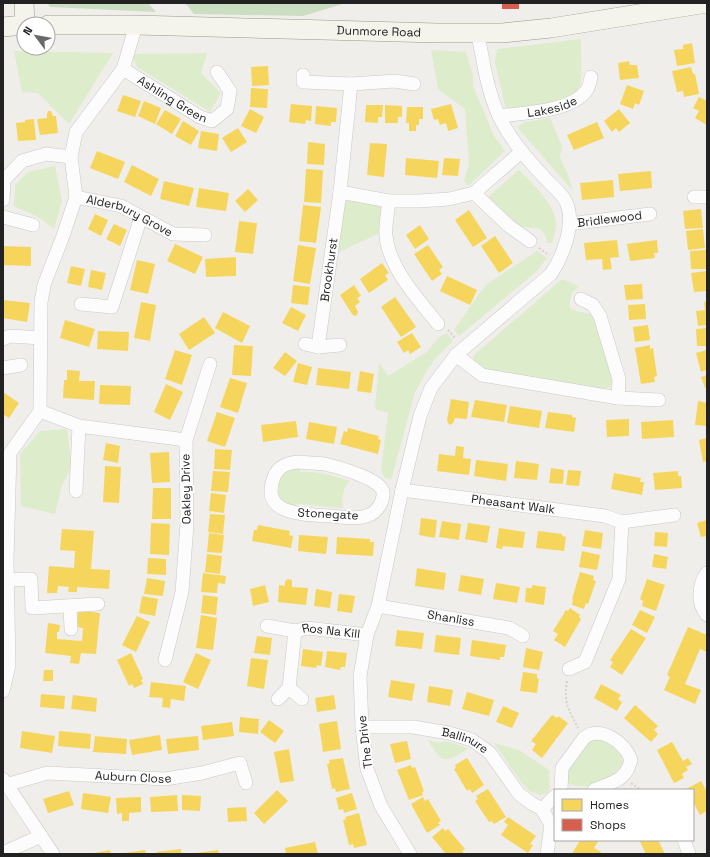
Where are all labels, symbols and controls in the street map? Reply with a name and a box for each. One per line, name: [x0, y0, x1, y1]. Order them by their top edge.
north arrow: [16, 16, 56, 56]
street label: Dunmore Road: [336, 22, 421, 41]
text: N: [20, 24, 35, 38]
street label: Ashling Green: [134, 72, 209, 127]
street label: Lakeside: [526, 93, 580, 121]
street label: Alderbury Grove: [85, 191, 175, 240]
street label: Bridlewood: [576, 207, 643, 231]
street label: Brookhurst: [317, 237, 341, 303]
street label: Oakley Drive: [177, 454, 195, 524]
street label: Pheasant Walk: [470, 491, 556, 518]
street label: Stonegate: [297, 504, 359, 524]
street label: Shanliss: [426, 606, 476, 630]
street label: Ros Na Kill: [300, 620, 361, 642]
street label: The Drive: [354, 715, 376, 769]
street label: Ballinure: [440, 724, 492, 757]
street label: Auburn Close: [95, 767, 173, 787]
legend: [554, 789, 694, 841]
text: Homes: [590, 797, 629, 813]
text: Shops: [590, 817, 626, 833]

